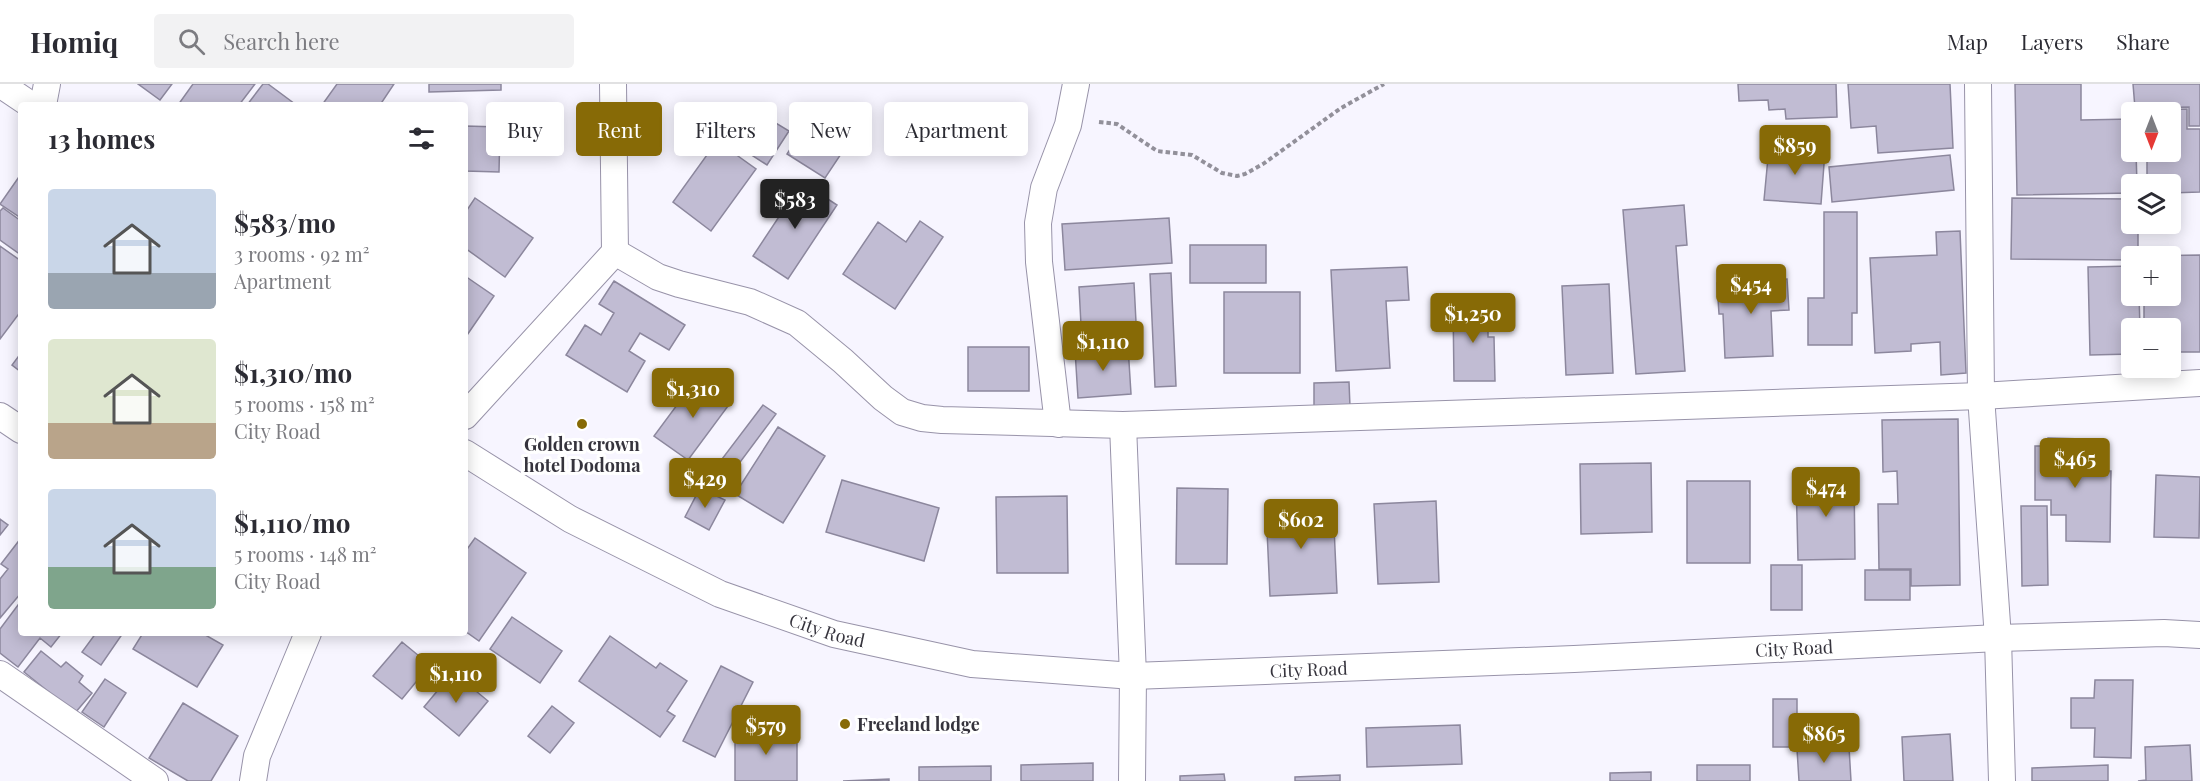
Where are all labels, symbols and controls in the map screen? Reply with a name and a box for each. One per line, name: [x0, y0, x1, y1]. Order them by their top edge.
search box: [154, 14, 574, 68]
text: Homiq: [30, 23, 118, 60]
icon: search: [175, 25, 208, 58]
text: Search here: [223, 26, 340, 56]
text: Map: [1947, 27, 1988, 55]
text: Layers: [2021, 27, 2083, 55]
text: Share: [2116, 27, 2170, 55]
chip: Buy: [486, 102, 564, 156]
chip: Rent: [576, 102, 662, 156]
chip: Filters: [674, 102, 777, 156]
chip: New: [789, 102, 872, 156]
chip: Apartment: [884, 102, 1028, 156]
north arrow: [2121, 102, 2181, 162]
map controls: [2121, 102, 2181, 378]
text: 13 homes: [48, 121, 155, 156]
icon: filters: [405, 122, 438, 155]
pin: $859: [1759, 125, 1831, 176]
text: $859: [1774, 131, 1816, 158]
button: layers: [2121, 174, 2181, 234]
pin: $583: [759, 179, 831, 230]
text: $583: [774, 185, 816, 212]
text: $583/mo: [234, 205, 336, 240]
icon: home: [96, 213, 168, 285]
text: 3 rooms · 92 m²: [234, 240, 370, 267]
button: +: [2121, 246, 2181, 306]
pin: $454: [1715, 264, 1787, 315]
text: Apartment: [234, 267, 331, 294]
text: $454: [1730, 270, 1772, 297]
pin: $1,250: [1424, 293, 1522, 344]
text: $1,250: [1444, 299, 1502, 326]
button: −: [2121, 318, 2181, 378]
pin: $1,110: [1054, 321, 1152, 372]
text: $1,110: [1077, 327, 1129, 354]
text: $1,310/mo: [234, 355, 352, 390]
icon: home: [96, 363, 168, 435]
pin: $1,310: [644, 368, 742, 419]
text: $1,310: [666, 374, 720, 401]
text: 5 rooms · 158 m²: [234, 390, 375, 417]
text: City Road: [234, 417, 321, 444]
marker: Golden crown hotel Dodoma: [575, 417, 589, 431]
place label: Golden crown hotel Dodoma: [524, 432, 641, 477]
pin: $465: [2039, 438, 2111, 489]
text: $465: [2054, 444, 2096, 471]
pin: $429: [669, 458, 741, 509]
text: $429: [683, 464, 727, 491]
pin: $474: [1790, 467, 1862, 518]
text: $474: [1806, 473, 1846, 500]
pin: $602: [1265, 499, 1337, 550]
text: $1,110/mo: [234, 505, 350, 540]
text: $602: [1278, 505, 1324, 532]
icon: home: [96, 513, 168, 585]
text: 5 rooms · 148 m²: [234, 540, 377, 567]
text: City Road: [234, 567, 321, 594]
street label: City Road: [786, 607, 868, 653]
street label: City Road: [1755, 634, 1834, 662]
pin: $1,110: [407, 653, 505, 704]
street label: City Road: [1269, 656, 1349, 683]
text: $1,110: [430, 659, 482, 686]
pin: $579: [730, 705, 802, 756]
text: $579: [746, 711, 786, 738]
place label: Freeland lodge: [857, 712, 980, 736]
pin: $865: [1788, 713, 1860, 764]
marker: Freeland lodge: [838, 717, 852, 731]
text: $865: [1802, 719, 1846, 746]

